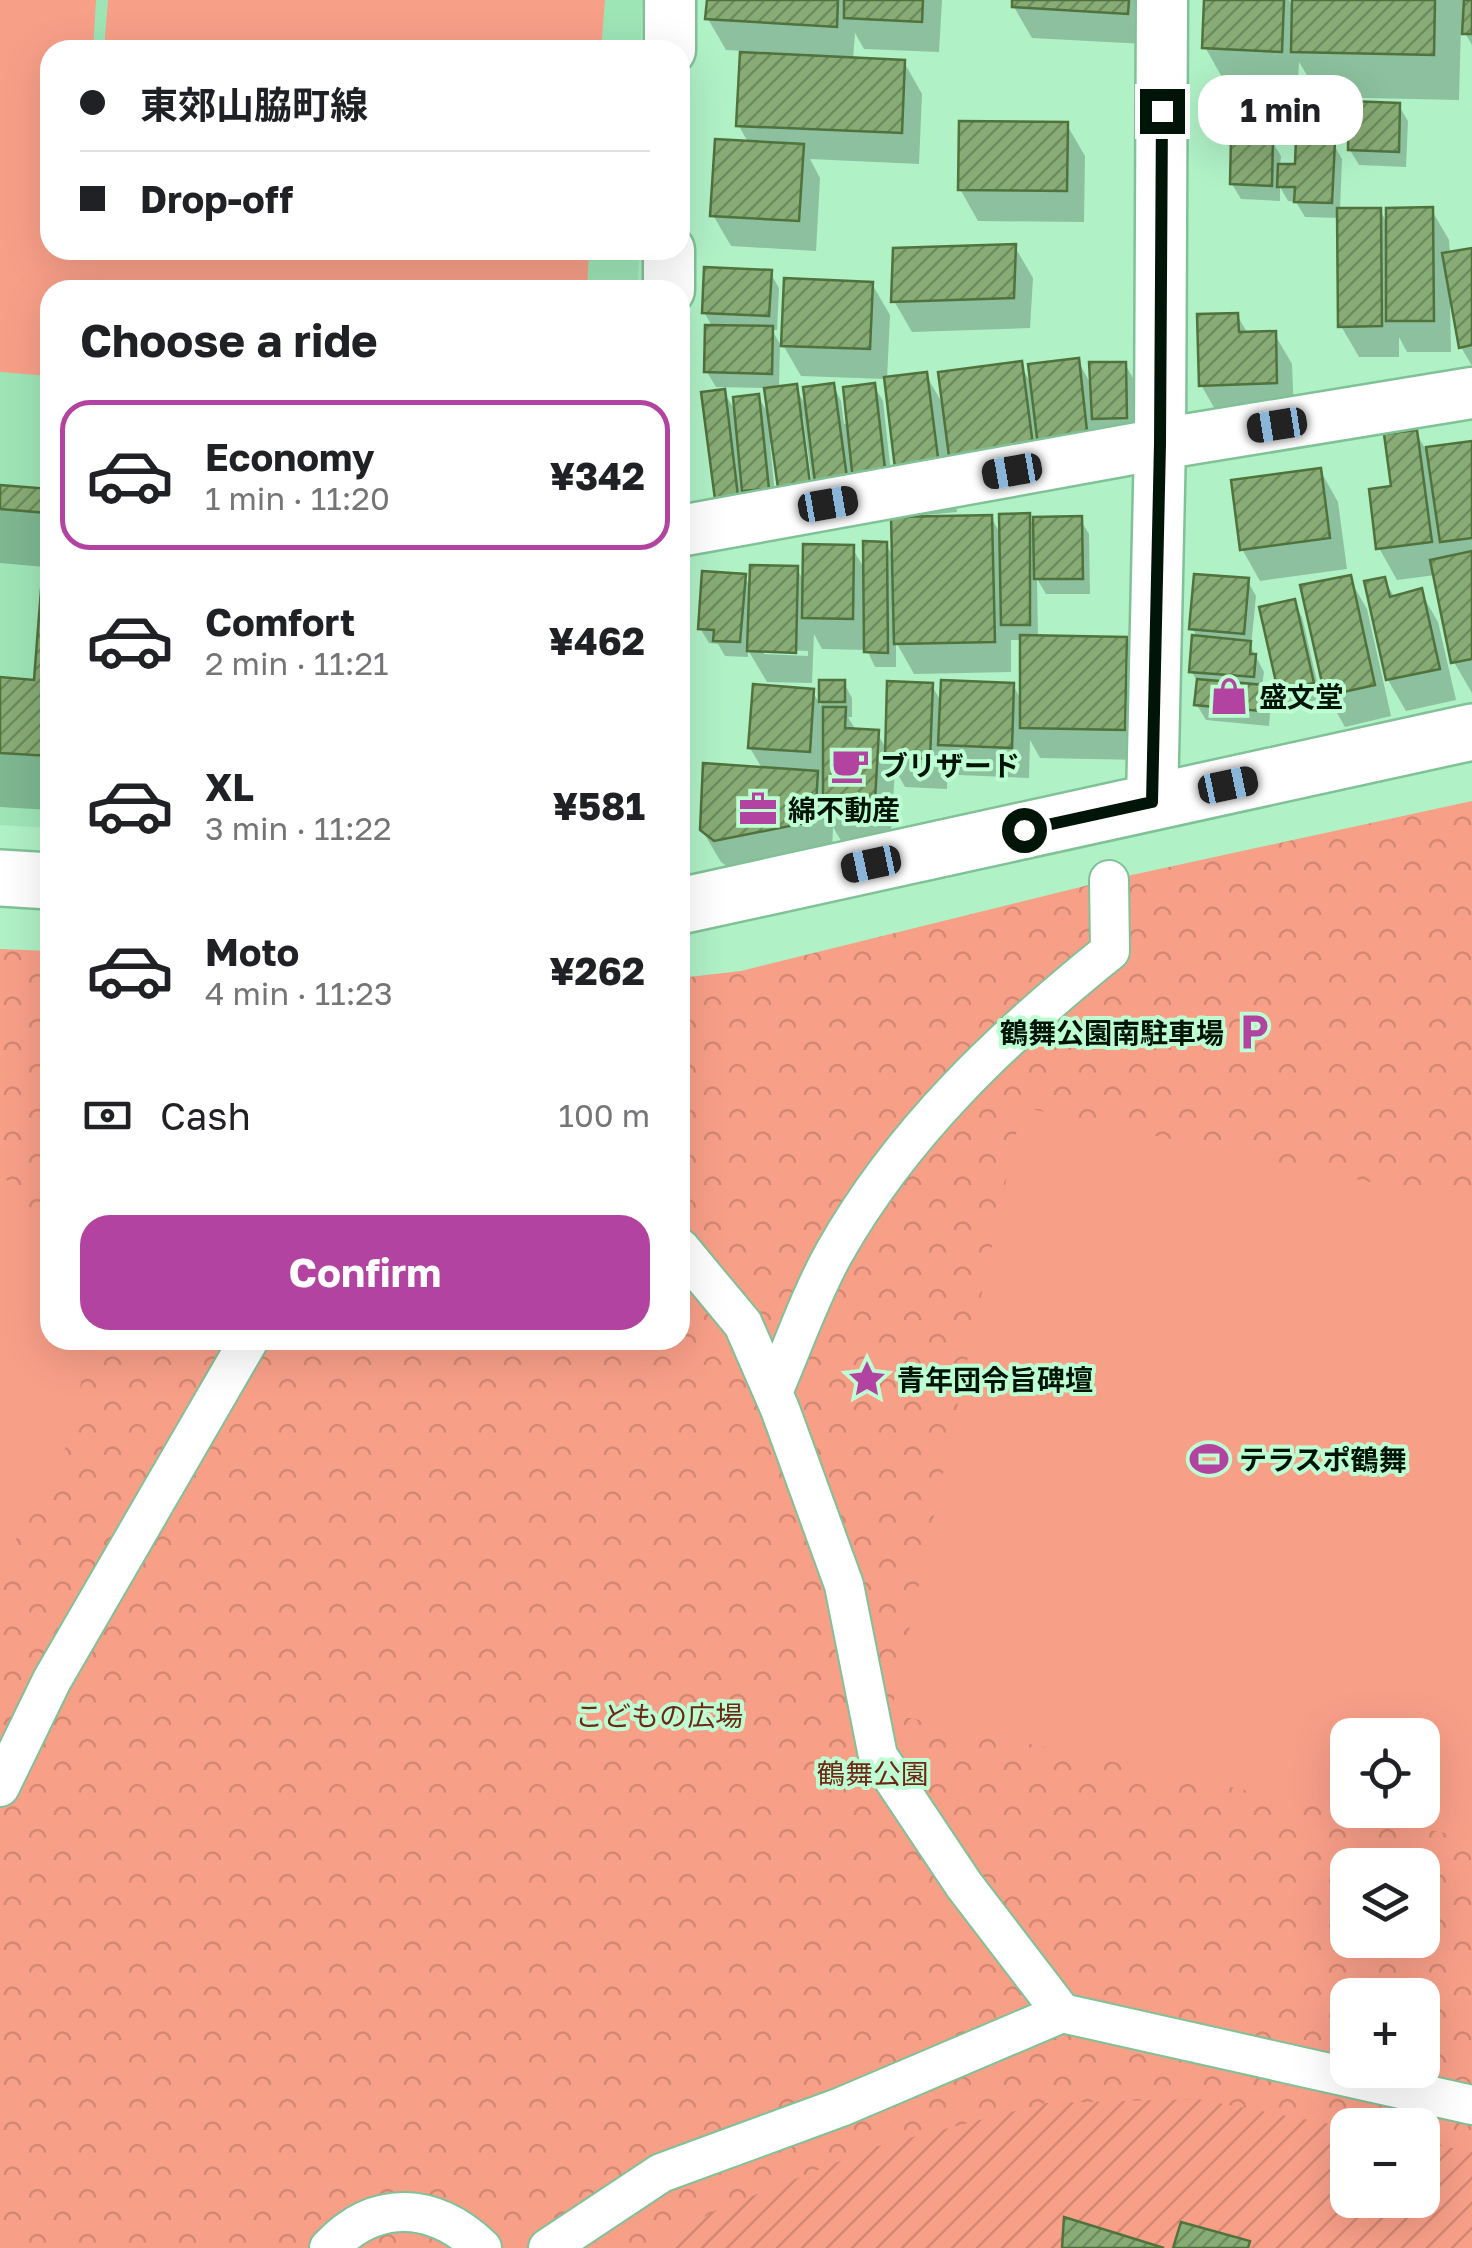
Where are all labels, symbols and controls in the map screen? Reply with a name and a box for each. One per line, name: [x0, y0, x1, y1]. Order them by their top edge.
callout: 1 min: [1197, 76, 1362, 146]
text: 東郊山脇町線: [140, 82, 368, 127]
route end: [1140, 89, 1185, 134]
text: 1 min: [1240, 91, 1321, 129]
text: Drop-off: [140, 176, 293, 221]
text: Choose a ride: [80, 313, 378, 367]
car: [1245, 405, 1309, 445]
icon: car: [85, 430, 175, 520]
text: Economy: [205, 434, 374, 479]
car: [980, 451, 1044, 491]
text: ¥342: [550, 453, 645, 498]
text: 1 min · 11:20: [205, 479, 390, 517]
car: [796, 484, 860, 524]
icon: car: [85, 595, 175, 685]
text: Comfort: [205, 599, 355, 644]
text: ¥462: [549, 618, 645, 663]
text: 2 min · 11:21: [205, 644, 388, 682]
shop icon: 盛文堂: [1208, 675, 1250, 717]
place label: 盛文堂: [1259, 680, 1343, 713]
cafe icon: ブリザード: [829, 744, 871, 786]
place label: ブリザード: [880, 749, 1020, 782]
icon: car: [85, 760, 175, 850]
text: XL: [205, 764, 254, 809]
car: [1196, 764, 1260, 806]
text: ¥581: [553, 783, 645, 828]
office icon: 綿不動産: [737, 788, 779, 830]
place label: 綿不動産: [788, 793, 900, 826]
route start: [1002, 808, 1047, 853]
text: 3 min · 11:22: [205, 809, 392, 847]
car: [839, 843, 903, 885]
icon: car: [85, 925, 175, 1015]
text: Moto: [205, 929, 299, 974]
text: ¥262: [549, 948, 645, 993]
text: 4 min · 11:23: [205, 974, 393, 1012]
parking icon: 鶴舞公園南駐車場: [1233, 1011, 1275, 1053]
place label: 鶴舞公園南駐車場: [1000, 1016, 1224, 1049]
icon: cash: [80, 1088, 135, 1143]
text: Cash: [160, 1093, 251, 1138]
text: 100 m: [558, 1096, 650, 1134]
button: Confirm: [80, 1215, 650, 1330]
place icon: 青年団令旨碑壇: [846, 1358, 888, 1400]
place label: 青年団令旨碑壇: [897, 1363, 1093, 1396]
sports icon: テラスポ鶴舞: [1188, 1438, 1230, 1480]
place label: テラスポ鶴舞: [1239, 1443, 1406, 1476]
park label: こどもの広場: [575, 1699, 743, 1732]
map controls: [1330, 1718, 1440, 2218]
button: locate: [1330, 1718, 1440, 1828]
park label: 鶴舞公園: [817, 1757, 929, 1790]
button: layers: [1330, 1848, 1440, 1958]
button: +: [1330, 1978, 1440, 2088]
button: −: [1330, 2108, 1440, 2218]

